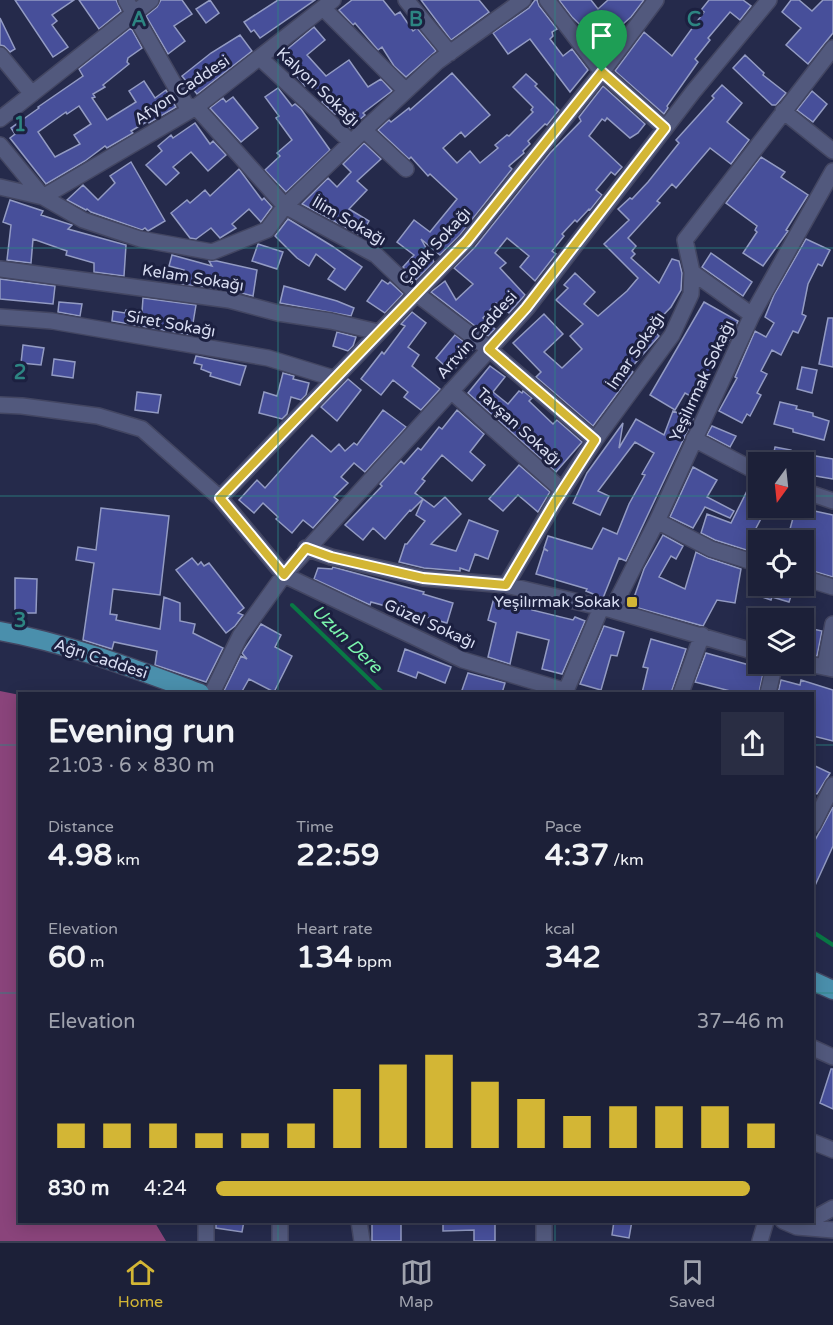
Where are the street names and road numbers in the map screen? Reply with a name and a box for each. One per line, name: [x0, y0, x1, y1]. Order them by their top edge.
street label: Kalyon Sokağı: [272, 43, 364, 131]
street label: Afyon Caddesi: [130, 51, 234, 129]
street label: İlim Sokağı: [308, 192, 390, 250]
street label: Çolak Sokağı: [395, 203, 475, 289]
street label: Kelam Sokağı: [141, 260, 245, 296]
street label: Artvin Caddesi: [432, 287, 522, 383]
street label: Siret Sokağı: [125, 306, 217, 342]
street label: İmar Sokağı: [603, 308, 669, 394]
street label: Yeşilırmak Sokağı: [665, 317, 739, 445]
street label: Tavşan Sokağı: [472, 384, 566, 470]
street label: Güzel Sokağı: [381, 595, 479, 653]
street label: Ağrı Caddesi: [52, 634, 150, 684]

